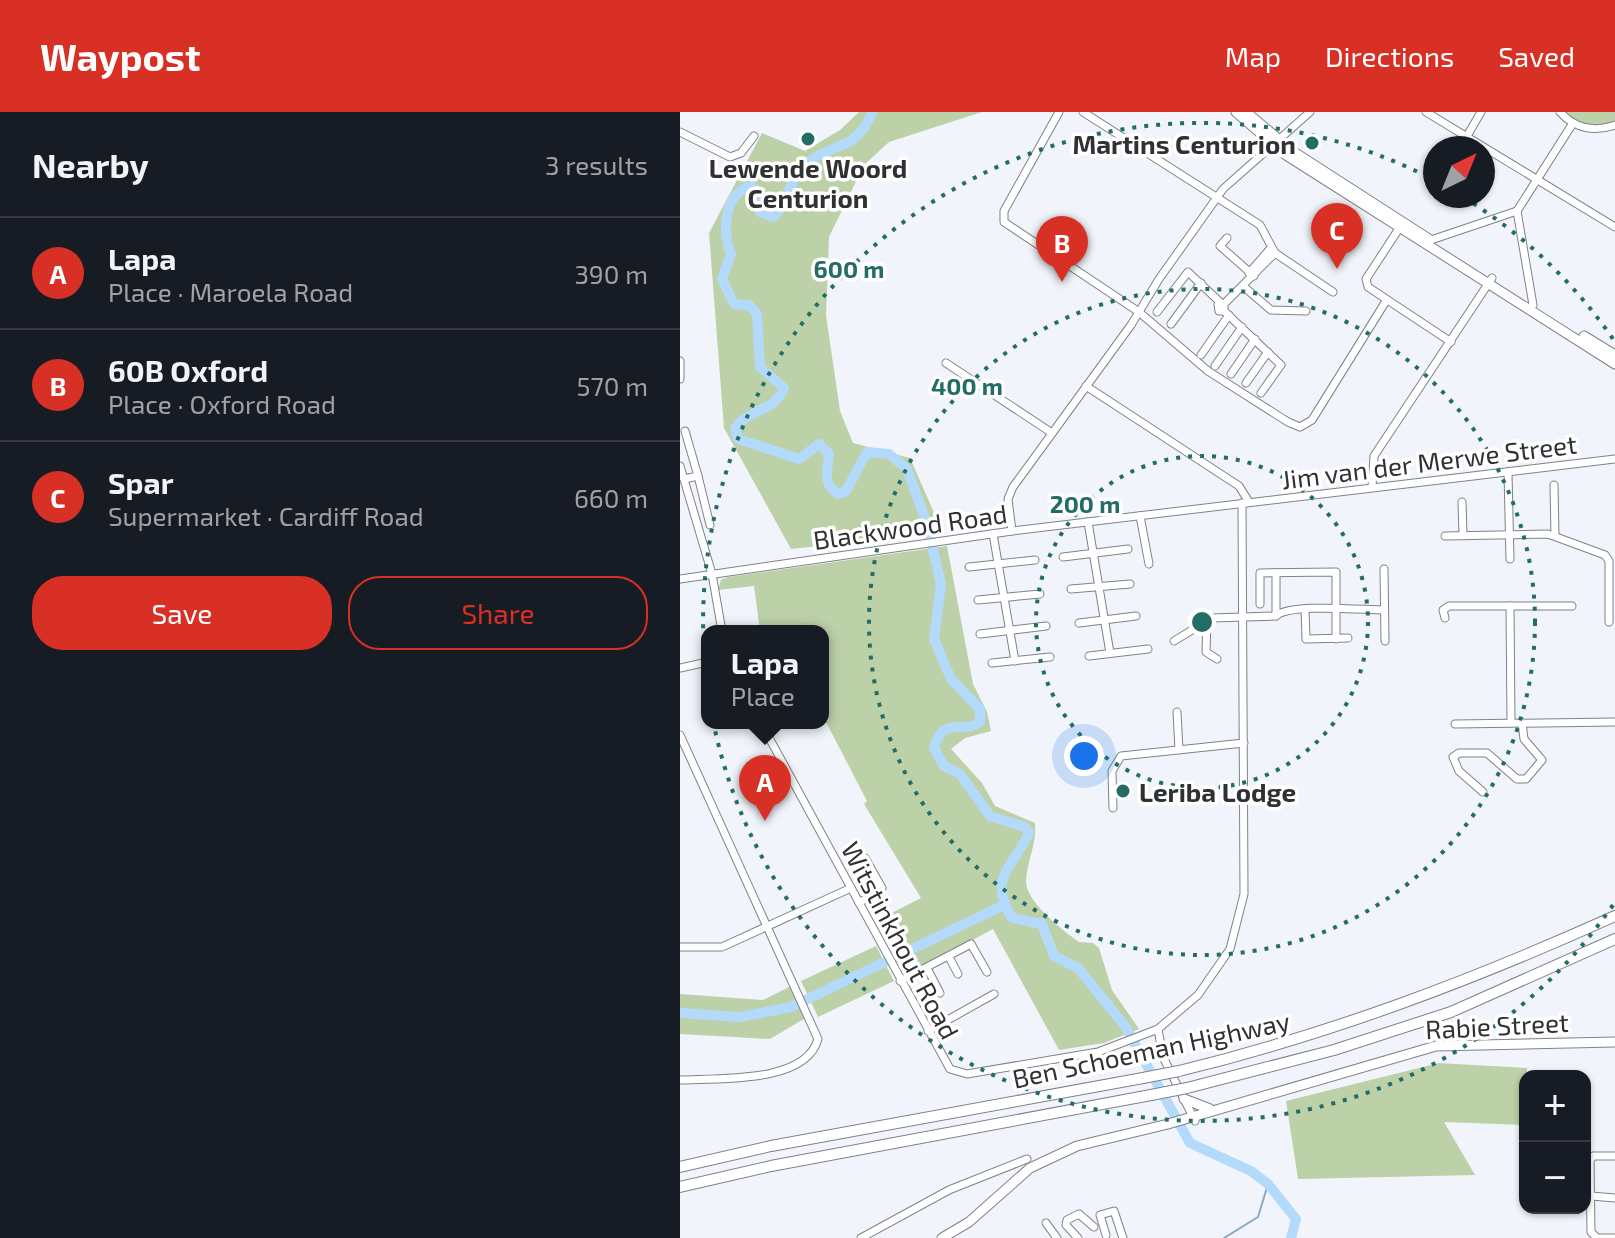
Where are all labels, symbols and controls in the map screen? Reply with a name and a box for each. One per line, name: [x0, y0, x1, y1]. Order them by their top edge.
text: Waypost: [40, 33, 201, 79]
text: Map: [1225, 39, 1281, 73]
text: Directions: [1325, 39, 1454, 73]
text: Saved: [1498, 39, 1575, 73]
place label: Martins Centurion: [1073, 128, 1296, 159]
marker: Lewende Woord Centurion: [799, 130, 817, 148]
marker: Martins Centurion: [1303, 134, 1321, 152]
north arrow: [1423, 136, 1495, 208]
text: Nearby: [32, 144, 149, 185]
text: 3 results: [545, 149, 648, 180]
place label: Lewende Woord Centurion: [709, 152, 907, 213]
pin: C: [1311, 203, 1363, 269]
pin: B: [1036, 216, 1088, 282]
text: Lapa: [108, 240, 176, 276]
text: 600 m: [814, 254, 884, 283]
text: A: [50, 258, 66, 289]
text: 390 m: [574, 258, 648, 289]
text: Place · Maroela Road: [108, 276, 353, 307]
text: 60B Oxford: [108, 352, 268, 388]
text: B: [50, 370, 66, 401]
text: 570 m: [576, 370, 648, 401]
text: 400 m: [931, 371, 1003, 400]
text: Place · Oxford Road: [108, 388, 336, 419]
street label: Jim van der Merwe Street: [1280, 427, 1578, 494]
text: Spar: [108, 464, 174, 500]
text: C: [50, 482, 66, 513]
text: 660 m: [574, 482, 648, 513]
text: 200 m: [1050, 489, 1120, 518]
street label: Blackwood Road: [811, 497, 1009, 555]
text: Supermarket · Cardiff Road: [108, 500, 424, 531]
button: Save: [32, 576, 332, 650]
button: Share: [348, 576, 648, 650]
centre of rings: [1188, 608, 1216, 636]
popup: [701, 625, 829, 729]
text: Lapa: [731, 644, 799, 680]
text: Place: [731, 680, 795, 711]
your location: [1064, 736, 1104, 776]
pin: A: [739, 755, 791, 821]
place label: Leriba Lodge: [1139, 776, 1296, 807]
marker: Leriba Lodge: [1114, 782, 1132, 800]
street label: Witstinkhout Road: [836, 836, 966, 1044]
street label: Ben Schoeman Highway: [1009, 1004, 1293, 1094]
street label: Rabie Street: [1424, 1006, 1570, 1044]
map controls: [1519, 1070, 1591, 1214]
button: +: [1519, 1070, 1591, 1142]
button: −: [1519, 1142, 1591, 1214]

